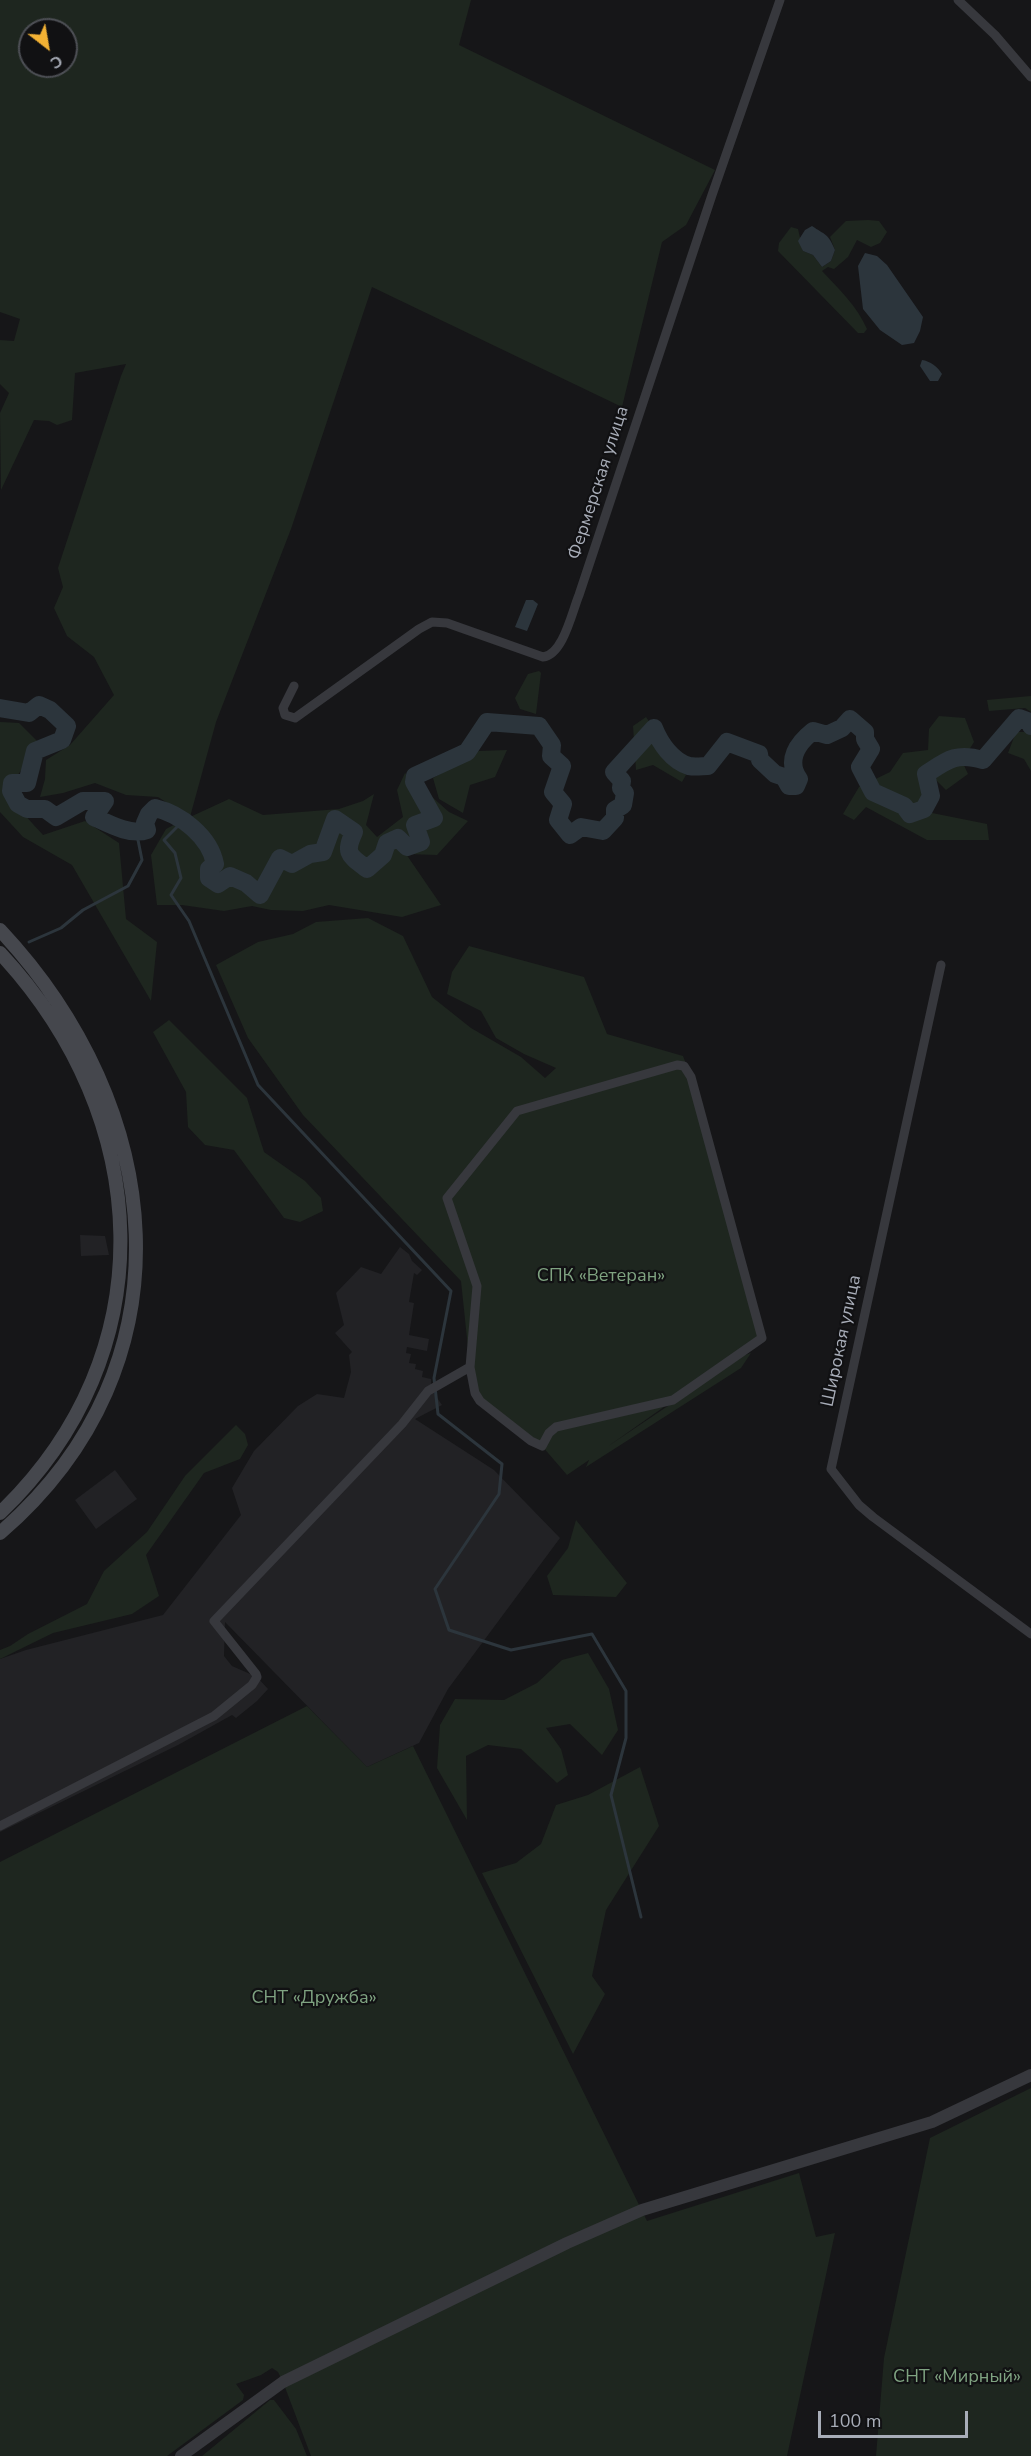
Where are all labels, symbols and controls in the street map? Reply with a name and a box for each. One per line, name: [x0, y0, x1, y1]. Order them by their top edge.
north arrow: [18, 18, 78, 78]
text: С: [46, 49, 67, 74]
street label: Фермерская улица: [564, 404, 634, 562]
park label: СПК «Ветеран»: [537, 1266, 665, 1288]
street label: Широкая улица: [818, 1273, 866, 1409]
park label: СНТ «Дружба»: [251, 1988, 377, 2010]
park label: СНТ «Мирный»: [893, 2367, 1021, 2389]
scale bar: [821, 2399, 971, 2437]
text: 100 m: [829, 2409, 881, 2433]

